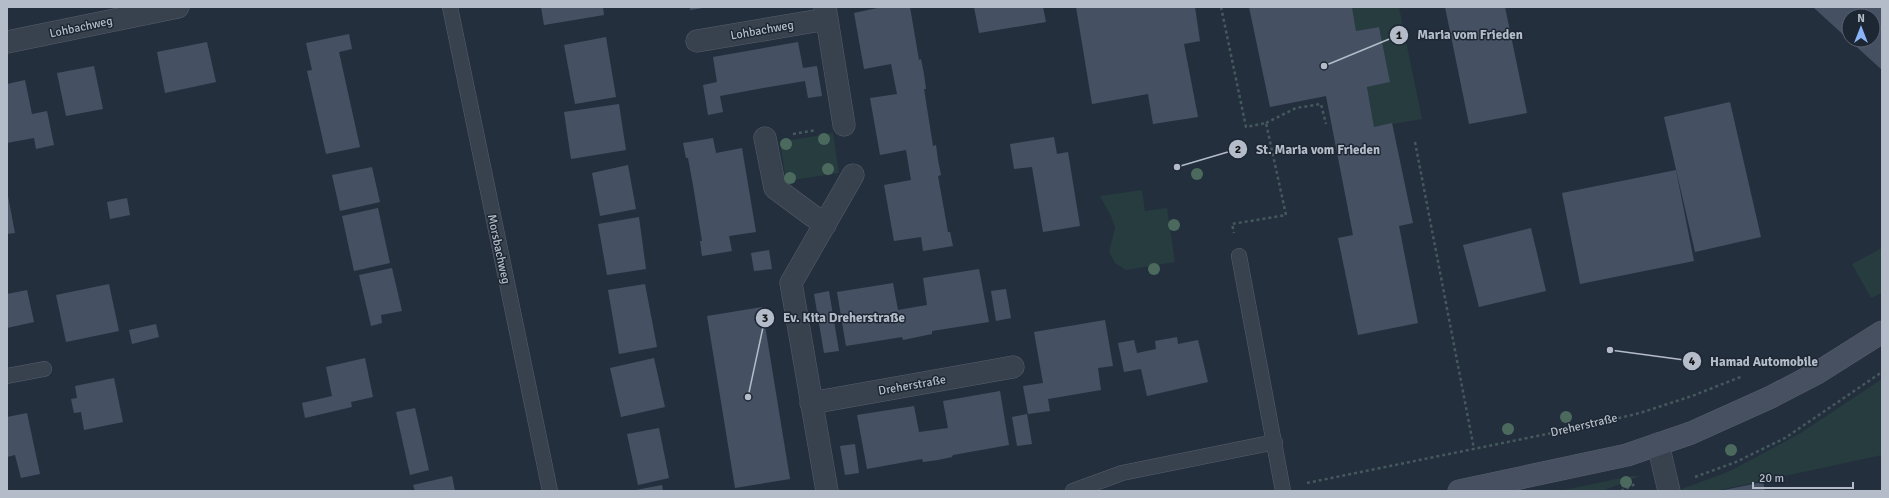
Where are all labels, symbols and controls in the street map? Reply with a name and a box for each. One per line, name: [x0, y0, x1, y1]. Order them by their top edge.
north arrow: [1841, 8, 1881, 48]
text: N: [1857, 12, 1865, 25]
street label: Lohbachweg: [48, 14, 114, 41]
street label: Lohbachweg: [729, 18, 795, 43]
callout: Maria vom Frieden: [1389, 22, 1531, 47]
text: Maria vom Frieden: [1417, 27, 1523, 43]
text: 1: [1396, 28, 1403, 43]
callout: St. Maria vom Frieden: [1228, 137, 1388, 162]
text: 2: [1235, 142, 1241, 157]
text: St. Maria vom Frieden: [1256, 142, 1380, 158]
street label: Morsbachweg: [484, 213, 513, 285]
callout: Ev. Kita Dreherstraße: [755, 305, 912, 330]
text: Ev. Kita Dreherstraße: [783, 310, 905, 326]
text: 3: [762, 311, 768, 326]
callout: Hamad Automobile: [1682, 348, 1826, 373]
text: 4: [1689, 354, 1696, 369]
text: Hamad Automobile: [1710, 354, 1818, 370]
street label: Dreherstraße: [877, 372, 947, 399]
street label: Dreherstraße: [1549, 410, 1619, 440]
scale bar: [1753, 464, 1853, 490]
text: 20 m: [1759, 471, 1784, 486]

